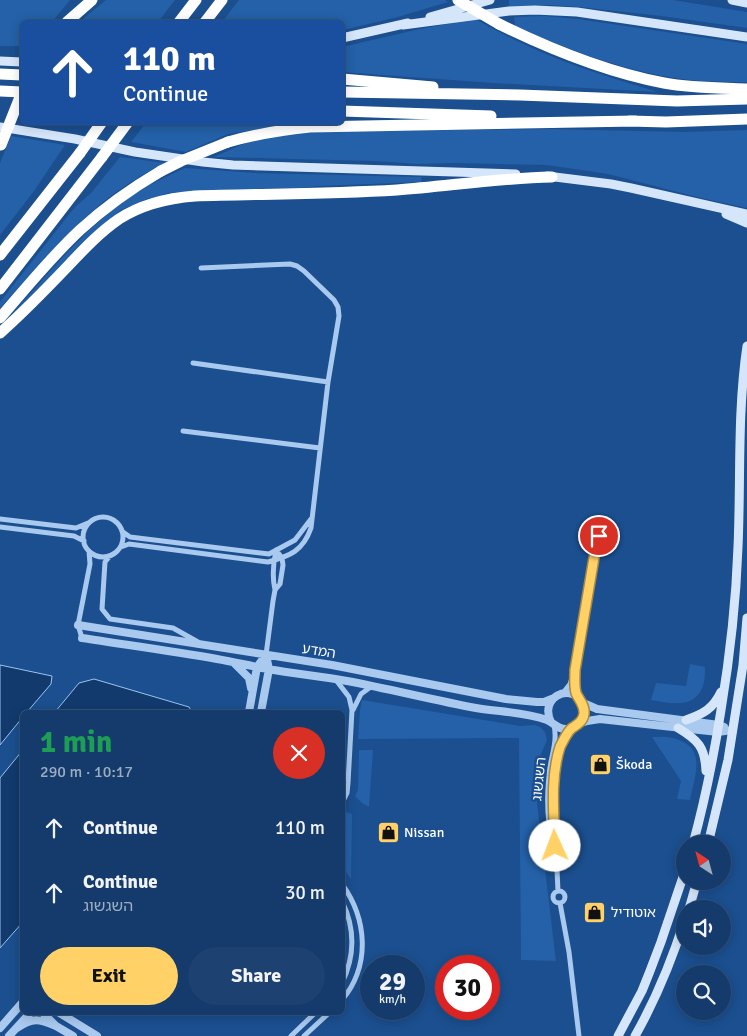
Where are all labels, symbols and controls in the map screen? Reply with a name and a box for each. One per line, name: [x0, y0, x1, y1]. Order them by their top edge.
text: 110 m: [123, 37, 216, 80]
icon: ahead: [40, 40, 105, 105]
text: Continue: [123, 80, 208, 107]
pin: [578, 515, 620, 557]
icon: arrive: [585, 522, 613, 550]
street label: המדע: [301, 640, 337, 662]
text: 1 min: [40, 724, 112, 761]
button: close: [273, 727, 325, 779]
shop icon: Škoda: [588, 752, 612, 776]
street label: השגשוג: [528, 756, 550, 802]
place label: Škoda: [616, 756, 652, 773]
text: 290 m · 10:17: [40, 762, 133, 782]
icon: ahead: [40, 814, 68, 842]
text: Continue: [83, 816, 158, 840]
text: 110 m: [275, 816, 325, 840]
position arrow: [528, 819, 580, 871]
shop icon: Nissan: [376, 820, 400, 844]
place label: Nissan: [404, 824, 444, 841]
north arrow: [676, 835, 731, 890]
map controls: [676, 835, 731, 1020]
text: Continue: [83, 870, 158, 894]
icon: ahead: [40, 879, 68, 907]
text: 30 m: [285, 881, 325, 905]
text: השגשוג: [83, 896, 133, 916]
shop icon: אוטודיל: [583, 900, 607, 924]
button: sound: [676, 900, 731, 955]
place label: אוטודיל: [611, 904, 656, 921]
button: Exit: [40, 947, 178, 1005]
button: Share: [188, 947, 325, 1005]
speed limit sign: 30: [435, 955, 500, 1020]
button: search: [676, 965, 731, 1020]
text: 29: [379, 966, 406, 997]
text: km/h: [379, 992, 406, 1007]

